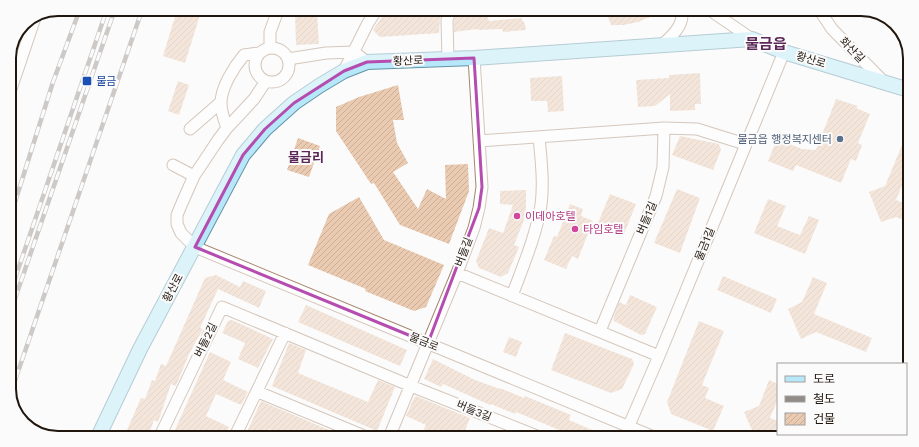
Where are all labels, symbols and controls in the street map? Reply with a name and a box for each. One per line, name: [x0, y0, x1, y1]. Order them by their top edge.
district label: 물금읍: [745, 35, 787, 53]
street label: 화산길: [837, 35, 867, 65]
street label: 황산로: [795, 49, 827, 71]
street label: 황산로: [393, 54, 423, 68]
marker: 물금: [81, 75, 93, 87]
place label: 물금: [96, 75, 116, 88]
place label: 물금읍 행정복지센터: [737, 133, 832, 146]
marker: 물금읍 행정복지센터: [835, 134, 845, 144]
district label: 물금리: [288, 150, 324, 165]
street label: 버들1길: [634, 200, 660, 236]
place label: 이데아호텔: [525, 210, 576, 223]
marker: 이데아호텔: [512, 211, 522, 221]
place label: 타임호텔: [583, 223, 623, 236]
marker: 타임호텔: [570, 224, 580, 234]
street label: 물금1길: [692, 225, 718, 263]
street label: 버들길: [453, 236, 475, 268]
street label: 황산로: [160, 272, 186, 304]
street label: 버들2길: [192, 321, 220, 359]
street label: 물금로: [407, 330, 441, 354]
legend: [777, 363, 907, 435]
text: 도로: [813, 372, 835, 386]
text: 철도: [813, 392, 835, 406]
street label: 버들3길: [455, 398, 493, 424]
text: 건물: [813, 412, 835, 426]

